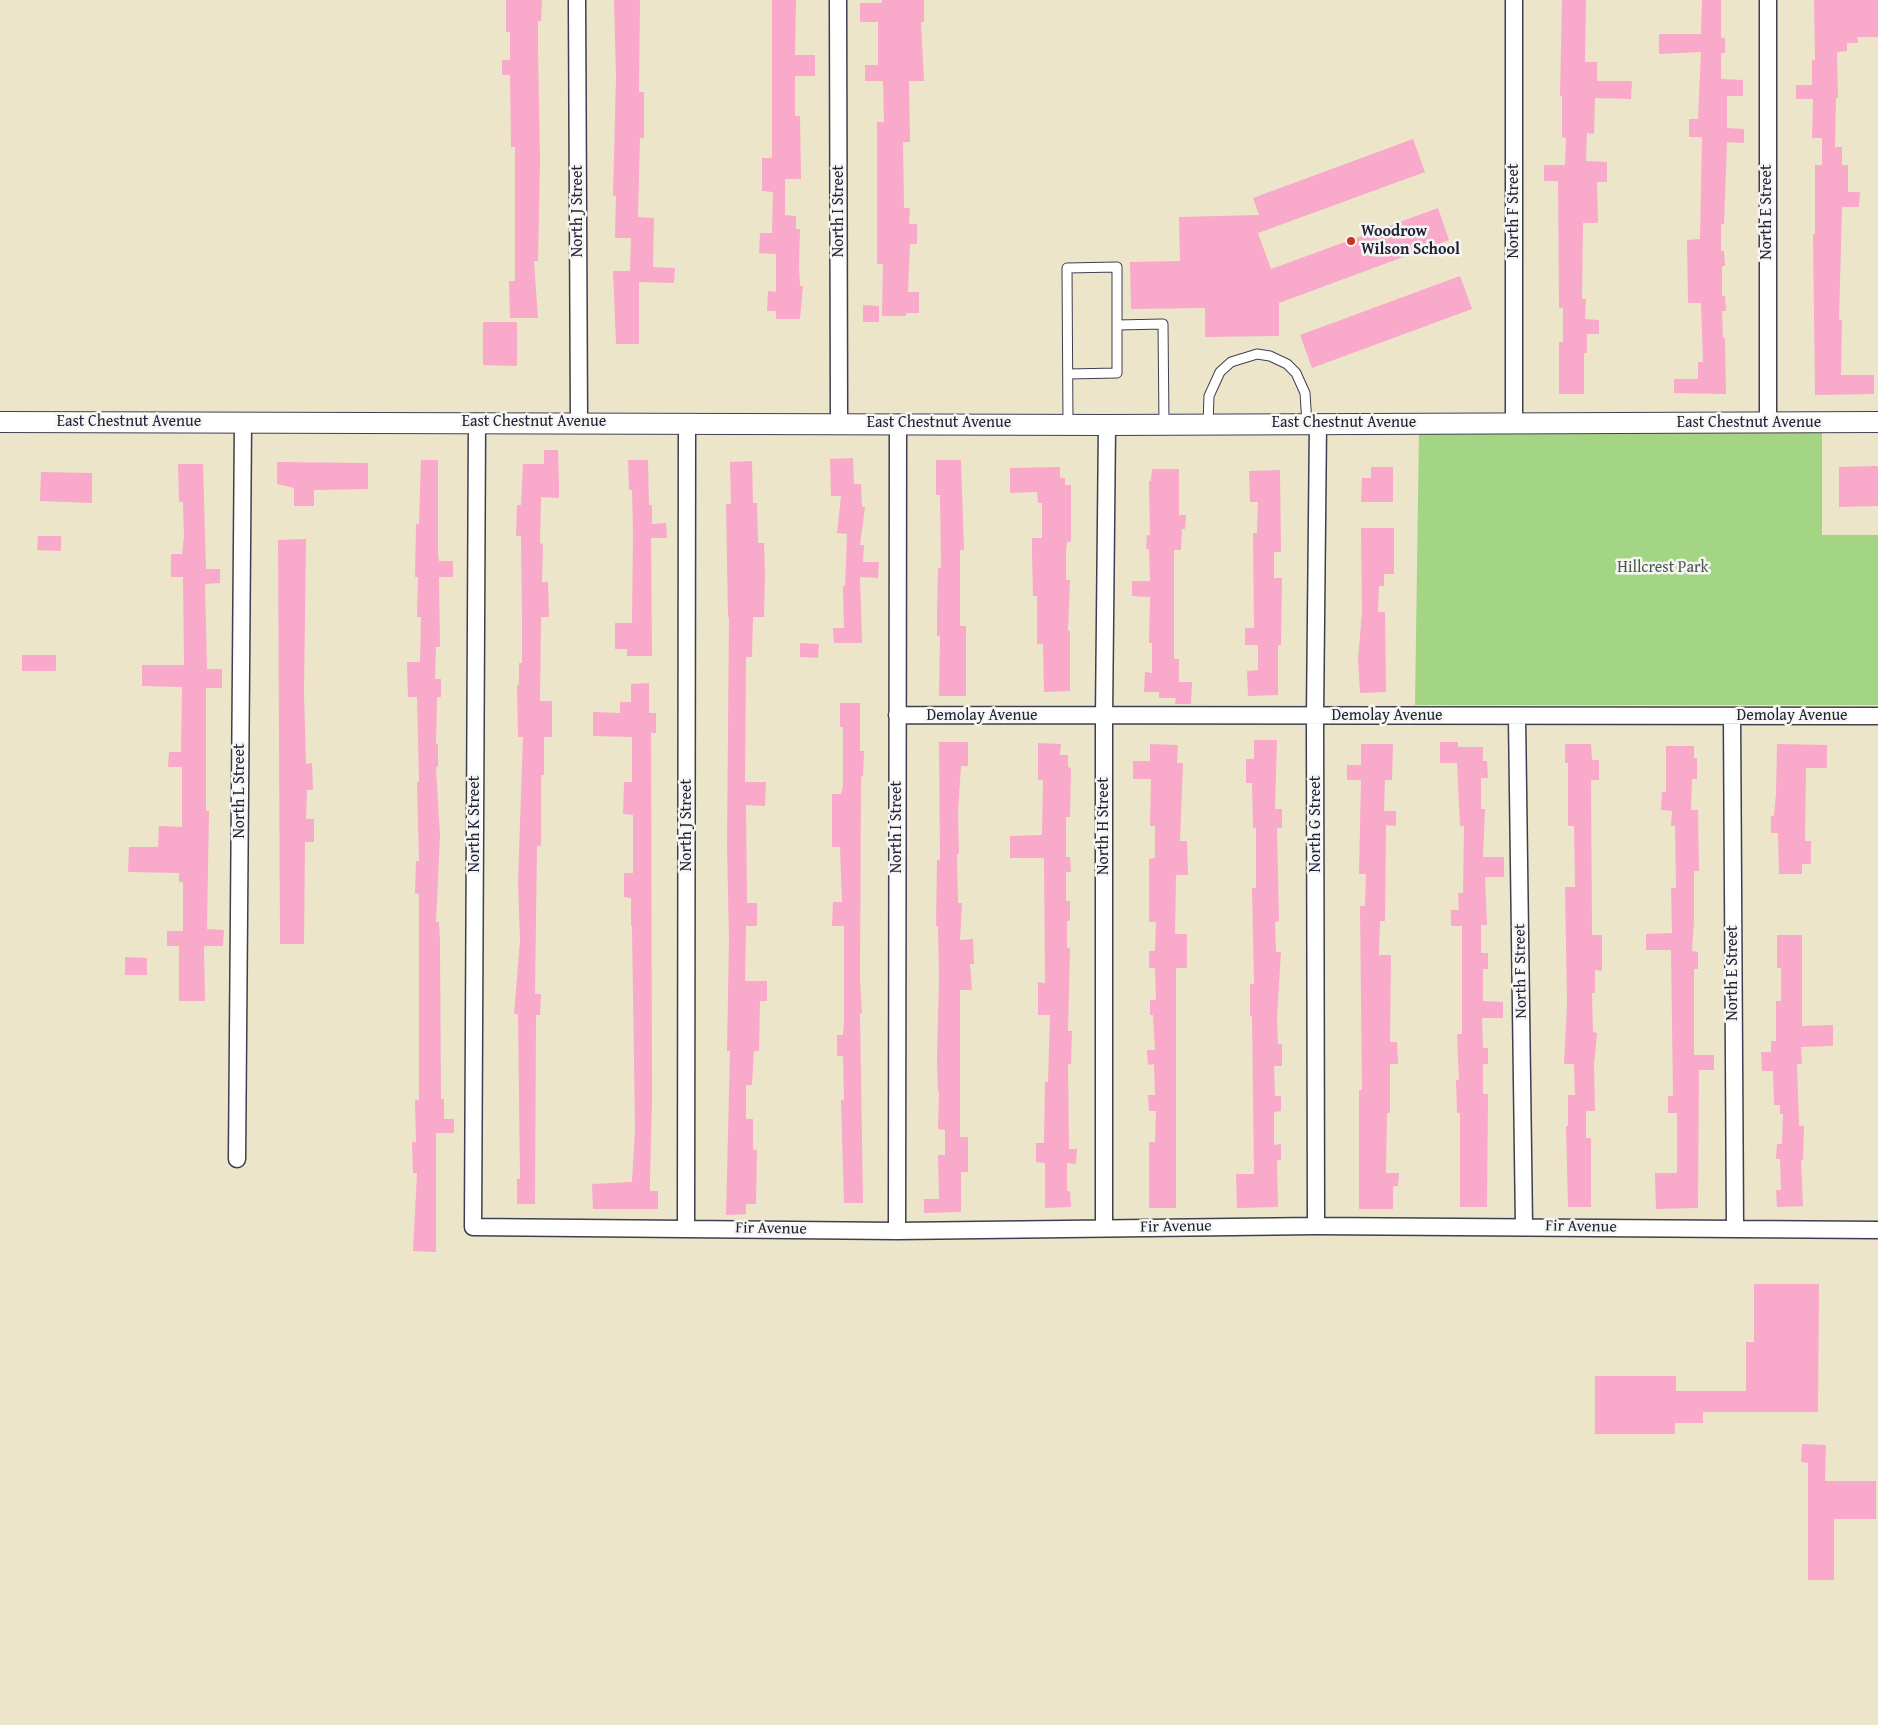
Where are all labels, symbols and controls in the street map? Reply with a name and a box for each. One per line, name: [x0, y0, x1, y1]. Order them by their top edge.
street label: North F Street: [1504, 163, 1524, 259]
street label: North E Street: [1757, 164, 1777, 260]
street label: North J Street: [568, 165, 588, 257]
street label: North I Street: [829, 165, 849, 257]
place label: Woodrow Wilson School: [1361, 222, 1460, 260]
marker: Woodrow Wilson School: [1345, 235, 1357, 247]
street label: East Chestnut Avenue: [57, 412, 201, 432]
street label: East Chestnut Avenue: [462, 412, 606, 432]
street label: East Chestnut Avenue: [867, 413, 1011, 433]
street label: East Chestnut Avenue: [1272, 413, 1416, 433]
street label: East Chestnut Avenue: [1677, 413, 1821, 433]
park label: Hillcrest Park: [1617, 558, 1709, 578]
street label: Demolay Avenue: [926, 706, 1038, 726]
street label: Demolay Avenue: [1331, 706, 1443, 726]
street label: Demolay Avenue: [1736, 706, 1848, 726]
street label: North L Street: [230, 743, 250, 839]
street label: North K Street: [465, 776, 485, 872]
street label: North G Street: [1306, 776, 1326, 872]
street label: North H Street: [1094, 777, 1114, 875]
street label: North J Street: [677, 779, 697, 871]
street label: North I Street: [887, 781, 907, 873]
street label: North F Street: [1511, 923, 1531, 1019]
street label: North E Street: [1723, 925, 1743, 1021]
street label: Fir Avenue: [1140, 1217, 1212, 1237]
street label: Fir Avenue: [1545, 1217, 1617, 1237]
street label: Fir Avenue: [735, 1219, 807, 1239]

